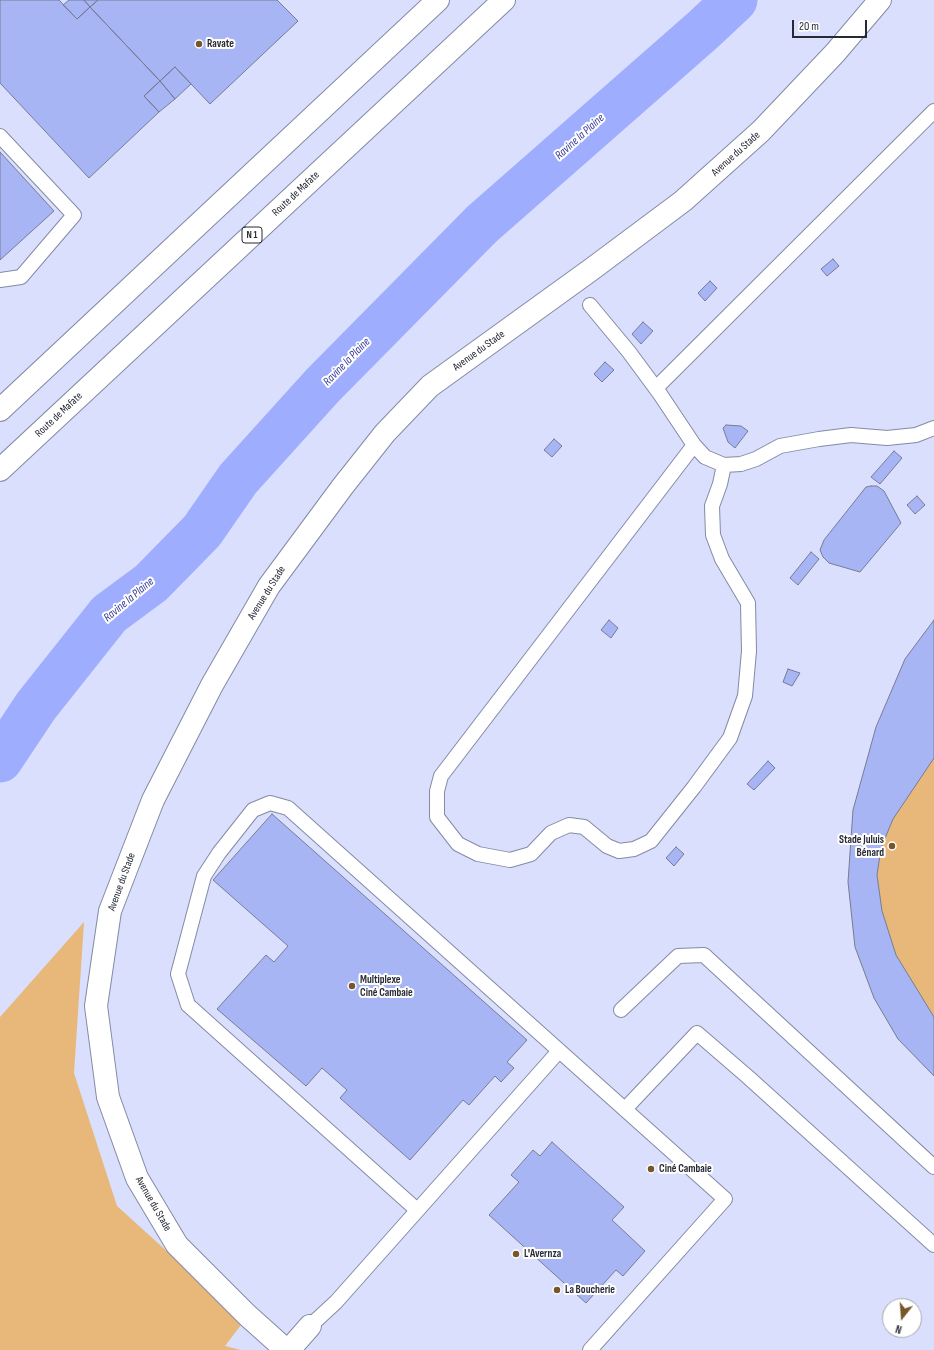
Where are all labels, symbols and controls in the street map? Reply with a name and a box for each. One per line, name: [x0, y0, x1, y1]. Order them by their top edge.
scale bar: [794, 12, 869, 38]
text: 20 m: [799, 19, 819, 34]
place label: Ravate: [207, 37, 234, 51]
marker: Ravate: [194, 39, 204, 49]
water label: Ravine la Plaine: [552, 111, 608, 163]
street label: Avenue du Stade: [709, 129, 763, 179]
street label: Route de Mafate: [270, 169, 322, 219]
road number: N 1: [242, 227, 262, 243]
street label: Avenue du Stade: [451, 328, 507, 374]
water label: Ravine la Plaine: [321, 335, 373, 389]
street label: Route de Mafate: [33, 390, 85, 440]
street label: Avenue du Stade: [245, 564, 289, 622]
water label: Ravine la Plaine: [101, 575, 157, 625]
place label: Stade Juluis Bénard: [839, 833, 884, 859]
marker: Stade Juluis Bénard: [887, 841, 897, 851]
street label: Avenue du Stade: [105, 851, 139, 913]
place label: Multiplexe Ciné Cambaie: [360, 973, 413, 999]
marker: Multiplexe Ciné Cambaie: [347, 981, 357, 991]
place label: Ciné Cambaie: [659, 1162, 712, 1176]
marker: Ciné Cambaie: [646, 1164, 656, 1174]
street label: Avenue du Stade: [132, 1174, 174, 1234]
place label: L'Avernza: [524, 1247, 561, 1261]
marker: L'Avernza: [511, 1249, 521, 1259]
place label: La Boucherie: [565, 1283, 615, 1297]
marker: La Boucherie: [552, 1285, 562, 1295]
north arrow: [882, 1298, 922, 1338]
text: N: [894, 1322, 903, 1336]

